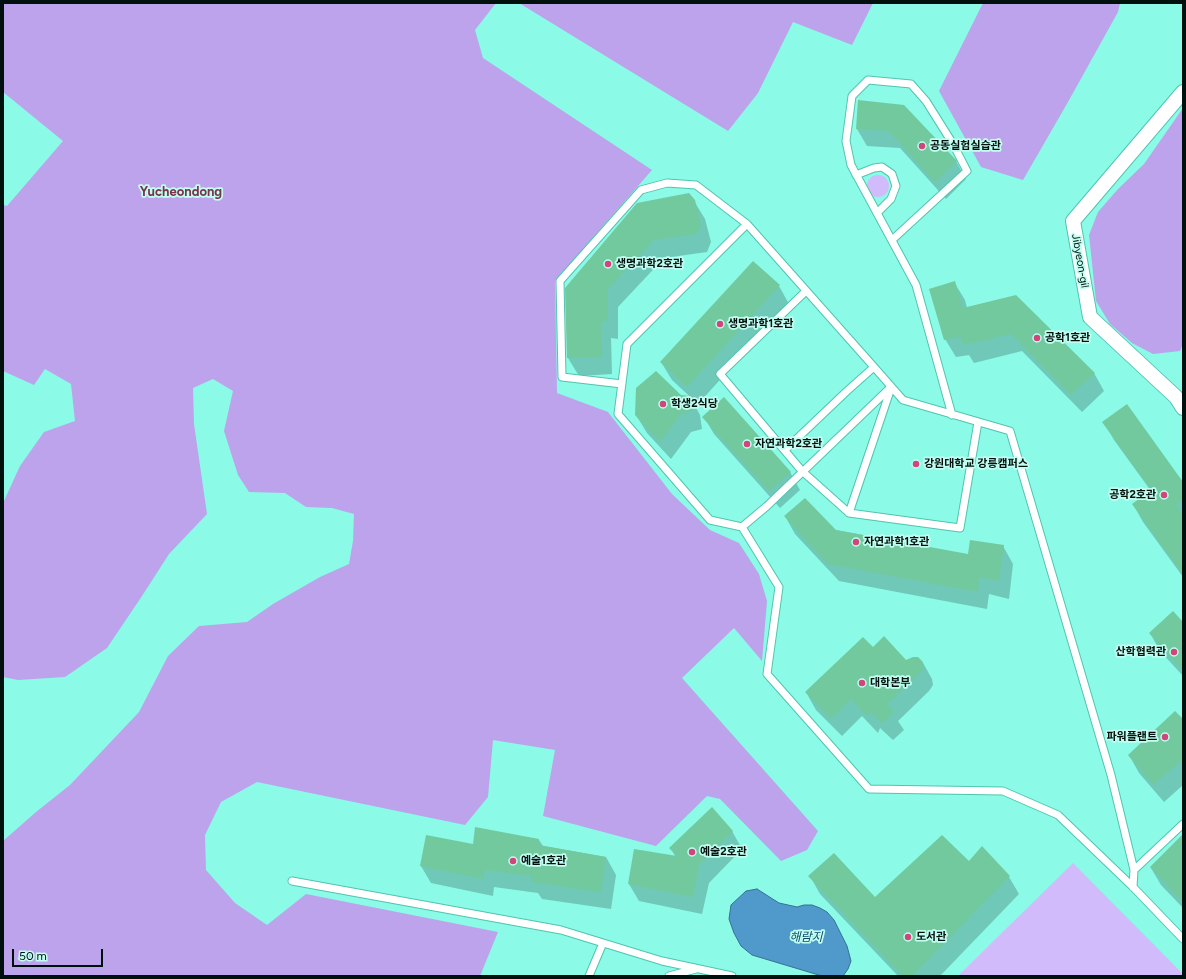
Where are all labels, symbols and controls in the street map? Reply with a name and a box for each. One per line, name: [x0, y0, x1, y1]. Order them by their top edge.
place label: 공동실험실습관: [930, 139, 1001, 153]
marker: 공동실험실습관: [917, 141, 927, 151]
district label: Yucheondong: [140, 184, 222, 200]
street label: Jibyeon-gil: [1069, 233, 1091, 289]
place label: 생명과학2호관: [616, 257, 683, 271]
marker: 생명과학2호관: [603, 259, 613, 269]
place label: 생명과학1호관: [728, 317, 793, 331]
marker: 생명과학1호관: [715, 319, 725, 329]
place label: 공학1호관: [1045, 331, 1090, 345]
marker: 공학1호관: [1032, 333, 1042, 343]
place label: 학생2식당: [671, 397, 718, 411]
marker: 학생2식당: [658, 399, 668, 409]
place label: 자연과학2호관: [755, 437, 822, 451]
marker: 자연과학2호관: [742, 439, 752, 449]
place label: 강원대학교 강릉캠퍼스: [924, 457, 1028, 471]
marker: 강원대학교 강릉캠퍼스: [911, 459, 921, 469]
place label: 공학2호관: [1109, 488, 1156, 502]
marker: 공학2호관: [1159, 490, 1169, 500]
place label: 자연과학1호관: [864, 535, 929, 549]
marker: 자연과학1호관: [851, 537, 861, 547]
place label: 산학협력관: [1115, 645, 1166, 659]
marker: 산학협력관: [1169, 647, 1179, 657]
place label: 대학본부: [870, 676, 910, 690]
marker: 대학본부: [857, 678, 867, 688]
place label: 파워플랜트: [1106, 730, 1157, 744]
marker: 파워플랜트: [1160, 732, 1170, 742]
place label: 예술2호관: [700, 845, 747, 859]
marker: 예술2호관: [687, 847, 697, 857]
place label: 예술1호관: [521, 854, 566, 868]
marker: 예술1호관: [508, 856, 518, 866]
water label: 해람지: [789, 930, 823, 944]
place label: 도서관: [916, 930, 946, 944]
marker: 도서관: [903, 932, 913, 942]
scale bar: [14, 941, 105, 967]
text: 50 m: [19, 949, 47, 963]

